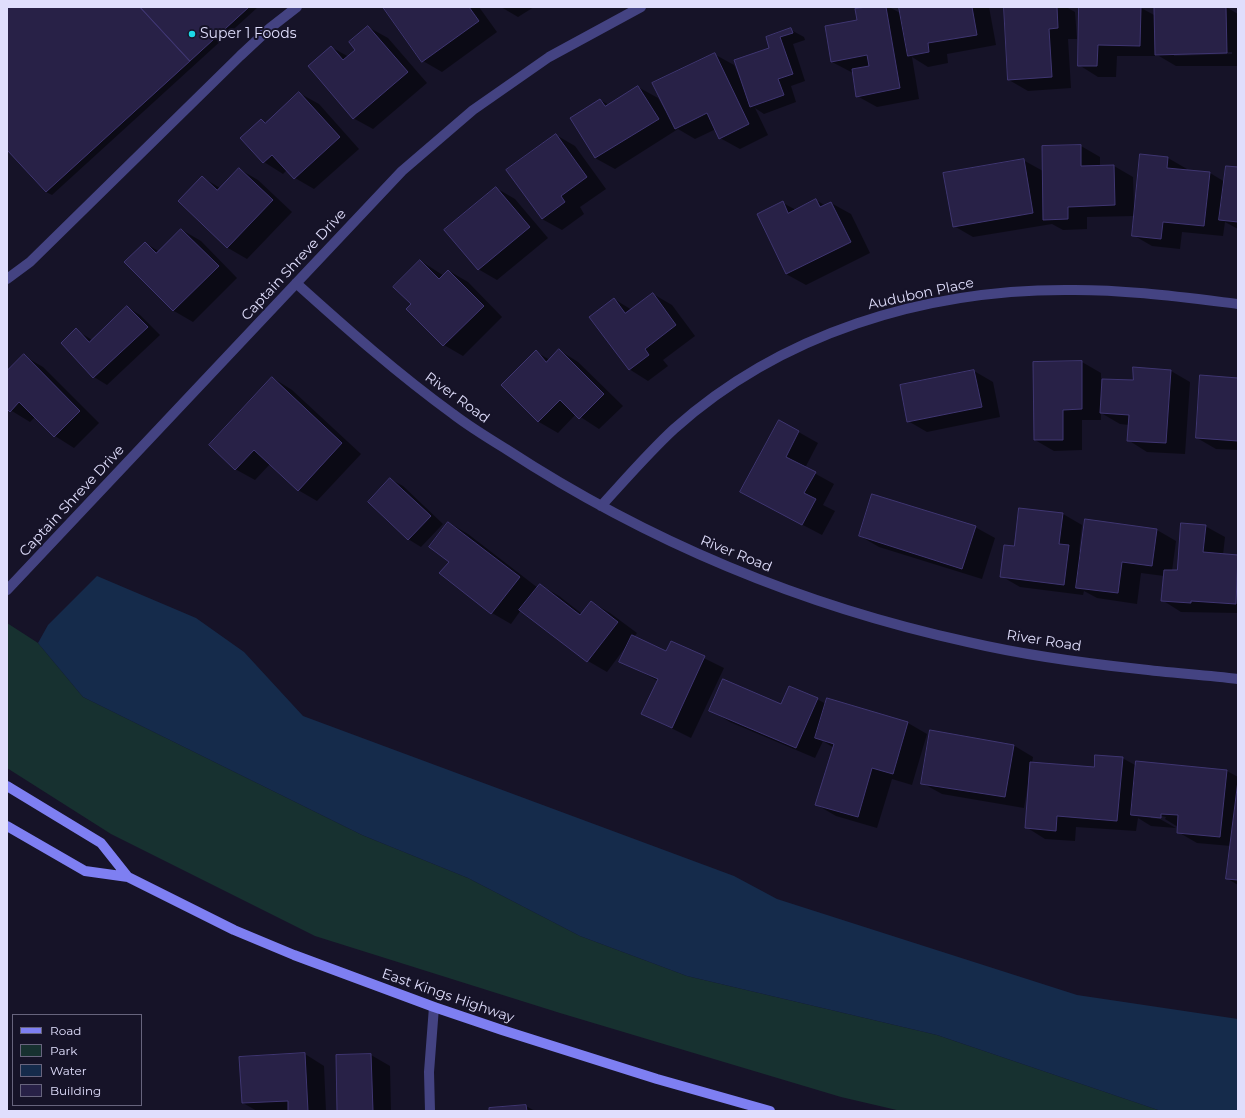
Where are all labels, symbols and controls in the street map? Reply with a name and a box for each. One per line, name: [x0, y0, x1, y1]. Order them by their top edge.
place label: Super 1 Foods: [200, 26, 296, 42]
marker: Super 1 Foods: [187, 29, 197, 39]
street label: Captain Shreve Drive: [238, 206, 350, 324]
street label: Audubon Place: [866, 275, 976, 313]
street label: River Road: [421, 369, 493, 427]
street label: Captain Shreve Drive: [16, 442, 128, 560]
street label: River Road: [698, 532, 774, 576]
street label: River Road: [1005, 627, 1083, 655]
street label: East Kings Highway: [380, 965, 516, 1027]
legend: [12, 1014, 142, 1106]
text: Road: [50, 1023, 81, 1038]
text: Park: [50, 1043, 77, 1058]
text: Water: [50, 1063, 86, 1078]
text: Building: [50, 1083, 101, 1098]

